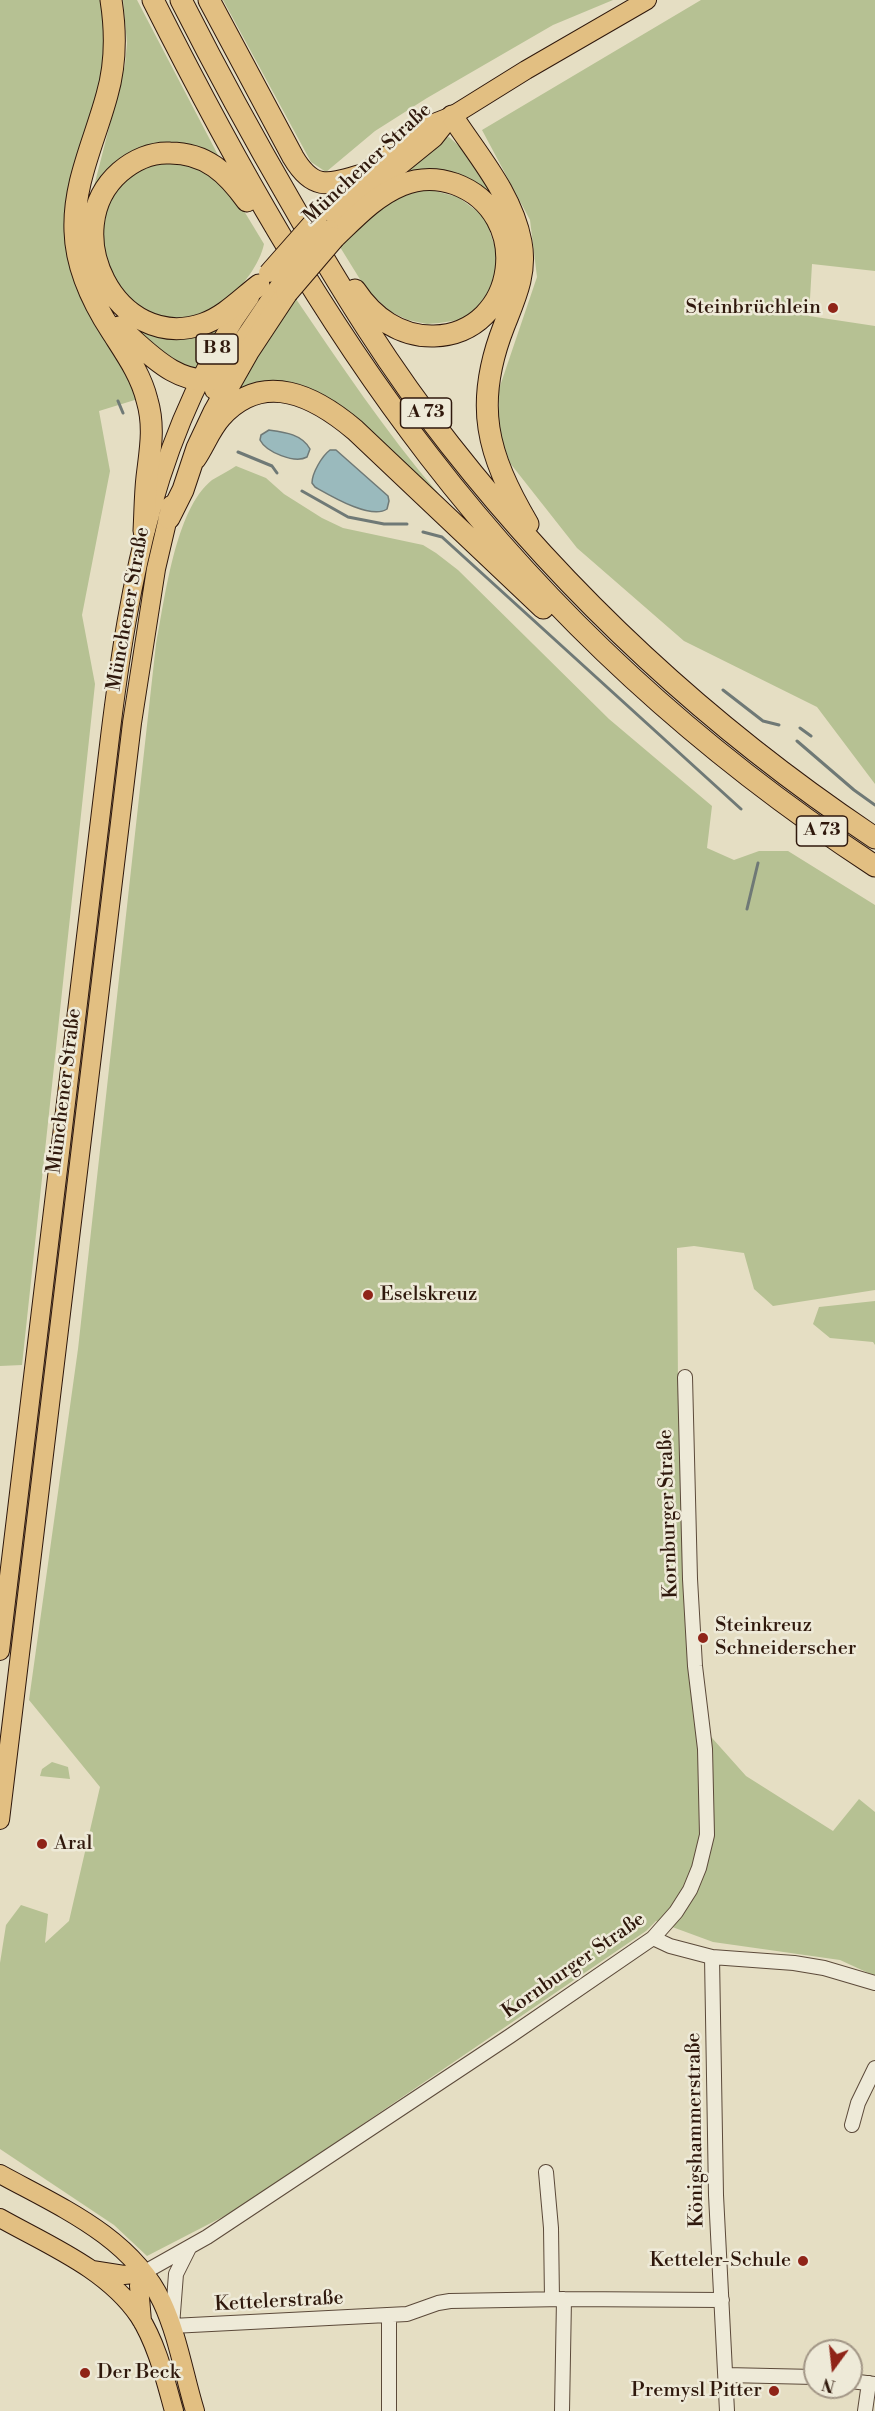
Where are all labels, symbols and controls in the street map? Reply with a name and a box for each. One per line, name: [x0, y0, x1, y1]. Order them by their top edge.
street label: Münchener Straße: [299, 99, 437, 229]
place label: Steinbrüchlein: [686, 296, 821, 320]
marker: Steinbrüchlein: [826, 301, 840, 315]
road number: B 8: [196, 334, 238, 364]
road number: A 73: [400, 398, 452, 428]
street label: Münchener Straße: [103, 525, 155, 693]
road number: A 73: [796, 816, 848, 846]
street label: Münchener Straße: [43, 1007, 87, 1175]
place label: Eselskreuz: [380, 1283, 477, 1307]
marker: Eselskreuz: [361, 1288, 375, 1302]
street label: Kornburger Straße: [654, 1429, 684, 1599]
place label: Steinkreuz Schneiderscher: [715, 1614, 856, 1661]
marker: Steinkreuz Schneiderscher: [696, 1631, 710, 1645]
place label: Aral: [54, 1832, 92, 1856]
marker: Aral: [35, 1837, 49, 1851]
street label: Kornburger Straße: [498, 1908, 650, 2024]
street label: Königshammerstraße: [682, 2032, 710, 2228]
place label: Ketteler-Schule: [650, 2249, 791, 2273]
marker: Ketteler-Schule: [796, 2254, 810, 2268]
street label: Kettelerstraße: [214, 2287, 344, 2317]
north arrow: [803, 2339, 863, 2399]
place label: Der Beck: [97, 2361, 180, 2385]
marker: Der Beck: [78, 2366, 92, 2380]
text: N: [820, 2373, 838, 2396]
place label: Premysl Pitter: [631, 2379, 762, 2403]
marker: Premysl Pitter: [767, 2384, 781, 2398]

